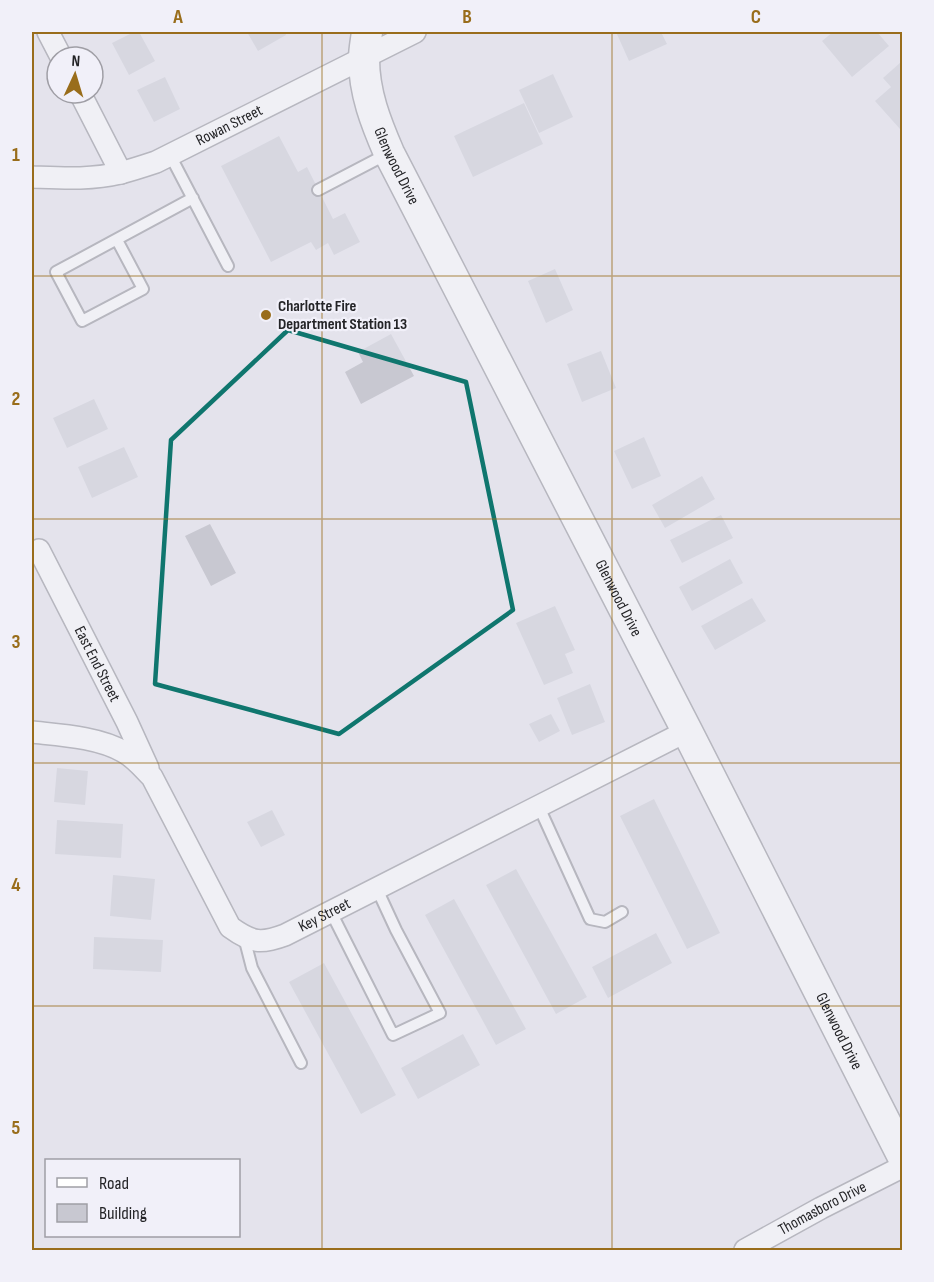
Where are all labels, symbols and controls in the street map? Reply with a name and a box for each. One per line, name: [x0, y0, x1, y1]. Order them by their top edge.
text: A: [172, 5, 183, 29]
text: B: [462, 5, 472, 29]
text: C: [751, 5, 761, 29]
north arrow: [45, 45, 105, 105]
text: N: [71, 52, 81, 71]
street label: Rowan Street: [193, 101, 266, 150]
street label: Glenwood Drive: [370, 125, 423, 208]
text: 1: [12, 143, 20, 167]
place label: Charlotte Fire Department Station 13: [278, 297, 407, 334]
marker: Charlotte Fire Department Station 13: [259, 308, 273, 322]
text: 2: [12, 387, 20, 411]
street label: Glenwood Drive: [591, 557, 646, 640]
street label: East End Street: [70, 623, 125, 705]
text: 3: [12, 630, 21, 654]
text: 4: [11, 873, 21, 897]
street label: Key Street: [295, 894, 354, 936]
street label: Glenwood Drive: [812, 990, 867, 1073]
text: 5: [12, 1116, 21, 1140]
legend: [45, 1159, 240, 1237]
text: Road: [99, 1173, 129, 1194]
street label: Thomasboro Drive: [775, 1177, 870, 1239]
text: Building: [99, 1203, 147, 1224]

